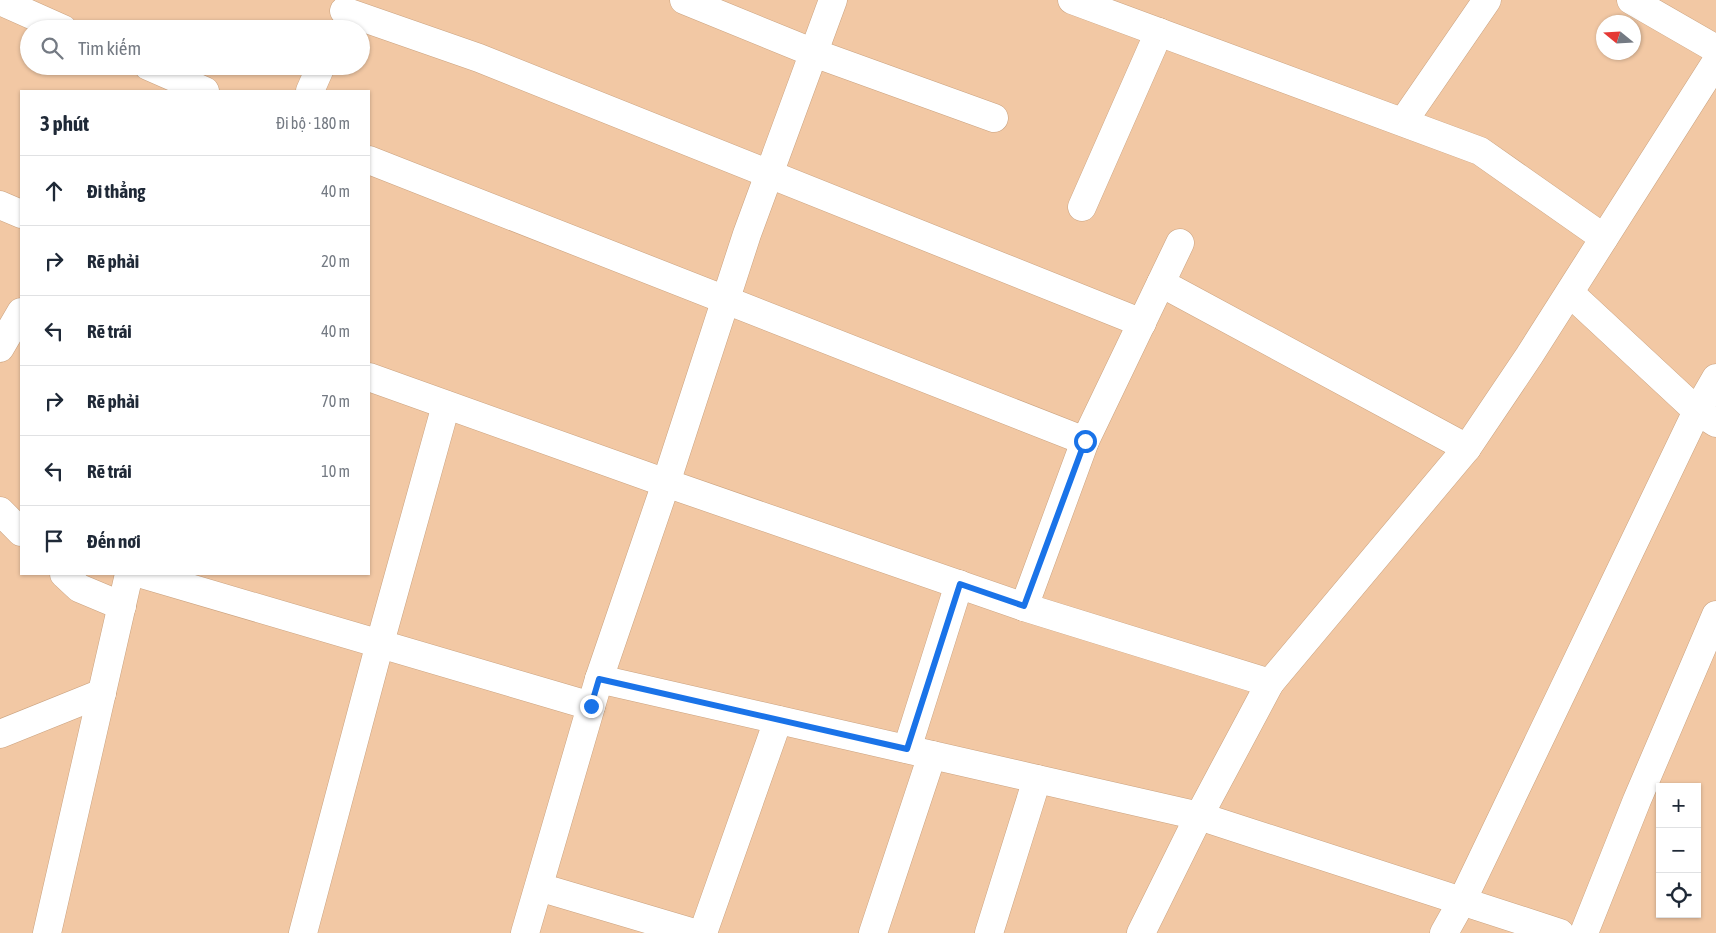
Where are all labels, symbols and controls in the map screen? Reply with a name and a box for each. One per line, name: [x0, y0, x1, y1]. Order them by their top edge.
north arrow: [1596, 15, 1641, 60]
search box: [20, 20, 370, 75]
icon: search: [38, 34, 66, 62]
text: Tìm kiếm: [78, 37, 141, 59]
text: 3 phút: [40, 111, 89, 135]
text: Đi bộ · 180 m: [276, 114, 350, 132]
icon: ahead: [40, 177, 68, 205]
text: Đi thẳng: [87, 180, 146, 202]
text: 40 m: [321, 182, 350, 200]
icon: right: [40, 247, 68, 275]
text: Rẽ phải: [87, 250, 139, 272]
text: 20 m: [321, 252, 350, 270]
icon: left: [40, 317, 68, 345]
text: Rẽ trái: [87, 320, 132, 342]
text: 40 m: [321, 322, 350, 340]
icon: right: [40, 387, 68, 415]
text: Rẽ phải: [87, 390, 139, 412]
text: 70 m: [321, 392, 350, 410]
route start: [1074, 430, 1097, 453]
icon: left: [40, 457, 68, 485]
text: Rẽ trái: [87, 460, 132, 482]
text: 10 m: [321, 462, 350, 480]
icon: arrive: [40, 527, 68, 555]
text: Đến nơi: [87, 530, 141, 552]
route end: [580, 695, 603, 718]
map controls: [1656, 783, 1701, 918]
button: +: [1656, 783, 1701, 828]
button: −: [1656, 828, 1701, 873]
button: locate: [1656, 873, 1701, 918]

